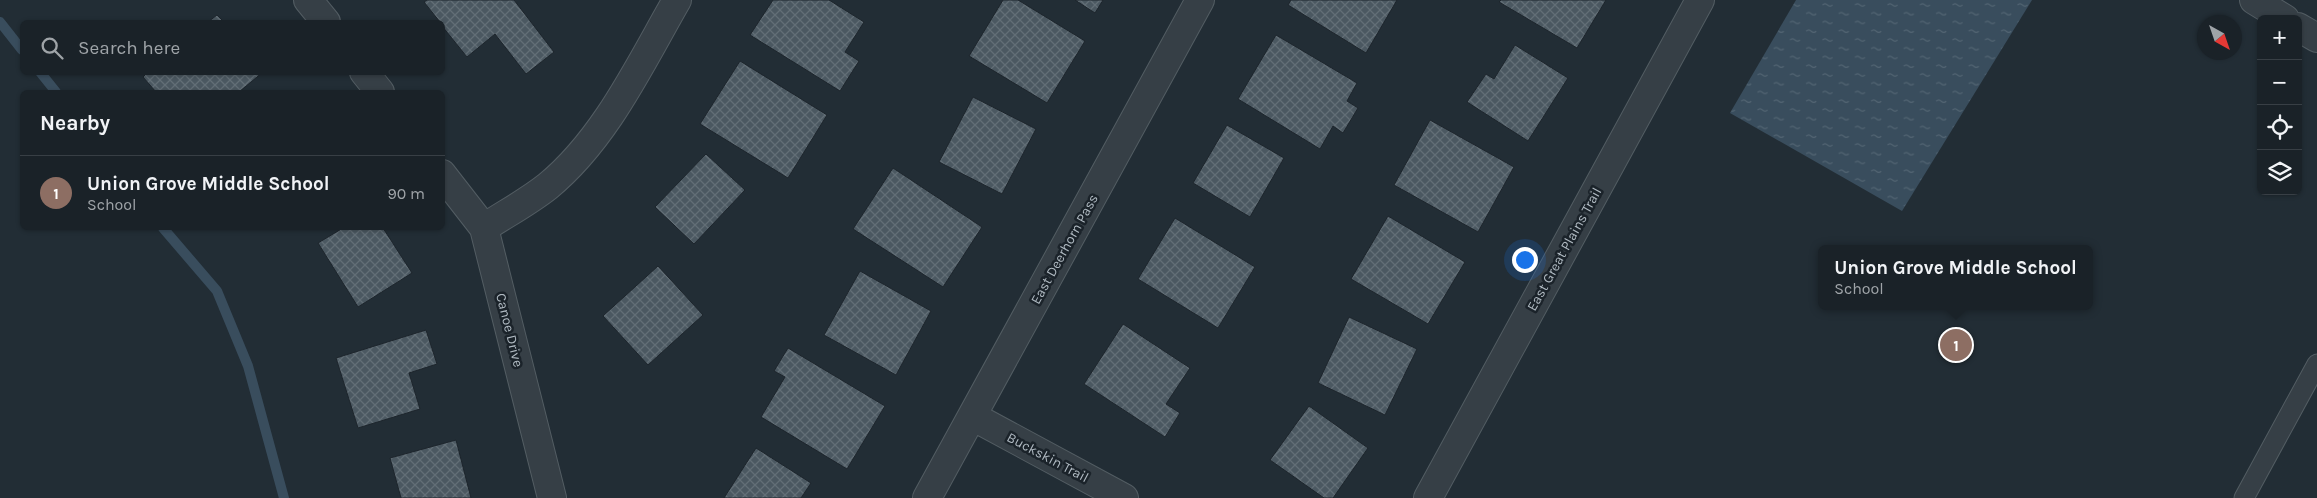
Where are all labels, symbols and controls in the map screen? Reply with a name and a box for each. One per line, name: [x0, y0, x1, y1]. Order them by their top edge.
north arrow: [2197, 15, 2242, 60]
map controls: [2257, 15, 2302, 195]
button: +: [2257, 15, 2302, 60]
search box: [20, 20, 445, 75]
icon: search: [38, 34, 66, 62]
text: Search here: [78, 37, 180, 59]
button: −: [2257, 60, 2302, 105]
button: locate: [2257, 105, 2302, 150]
text: Nearby: [40, 111, 110, 135]
button: layers: [2257, 150, 2302, 195]
text: Union Grove Middle School: [87, 173, 330, 195]
text: 1: [53, 184, 59, 203]
text: 90 m: [387, 184, 425, 203]
street label: East Great Plains Trail: [1523, 185, 1605, 314]
street label: East Deerhorn Pass: [1027, 191, 1102, 307]
text: School: [87, 195, 137, 214]
popup: [1818, 245, 2093, 310]
your location: [1512, 247, 1538, 273]
text: Union Grove Middle School: [1834, 257, 2077, 279]
text: School: [1834, 279, 1884, 298]
street label: Canoe Drive: [492, 291, 527, 369]
pin: 1: [1940, 326, 1972, 364]
street label: Buckskin Trail: [1004, 429, 1092, 486]

